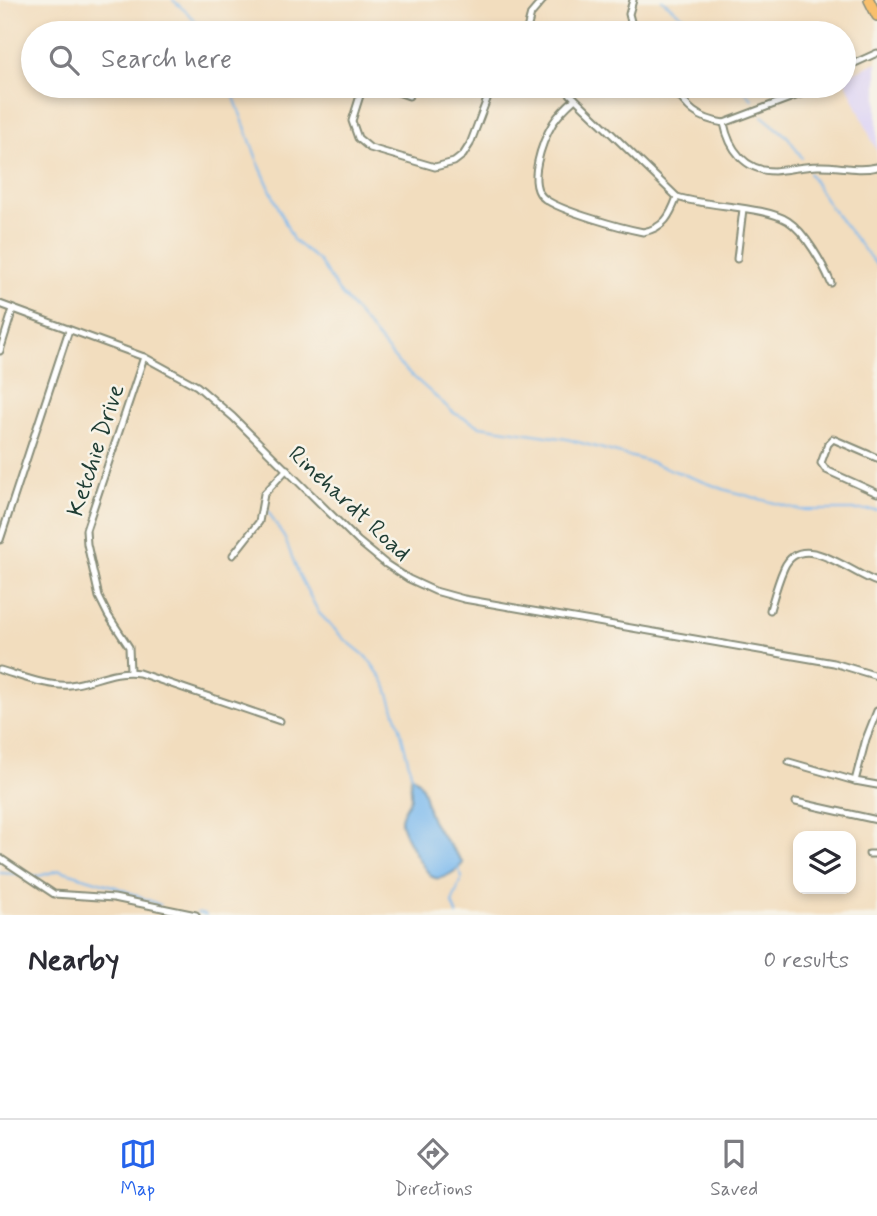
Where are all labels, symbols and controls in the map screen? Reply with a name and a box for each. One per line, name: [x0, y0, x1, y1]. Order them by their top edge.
search box: [21, 21, 856, 98]
icon: search: [45, 41, 83, 79]
text: Search here: [101, 43, 232, 77]
street label: Ketchie Drive: [60, 380, 132, 521]
street label: Rinehardt Road: [281, 439, 417, 569]
map controls: [793, 831, 856, 894]
button: layers: [793, 831, 856, 894]
text: Nearby: [28, 941, 119, 980]
text: 0 results: [763, 946, 849, 976]
tab: Map: [119, 1135, 157, 1202]
tab: Directions: [394, 1135, 473, 1202]
tab: Saved: [710, 1135, 758, 1202]

